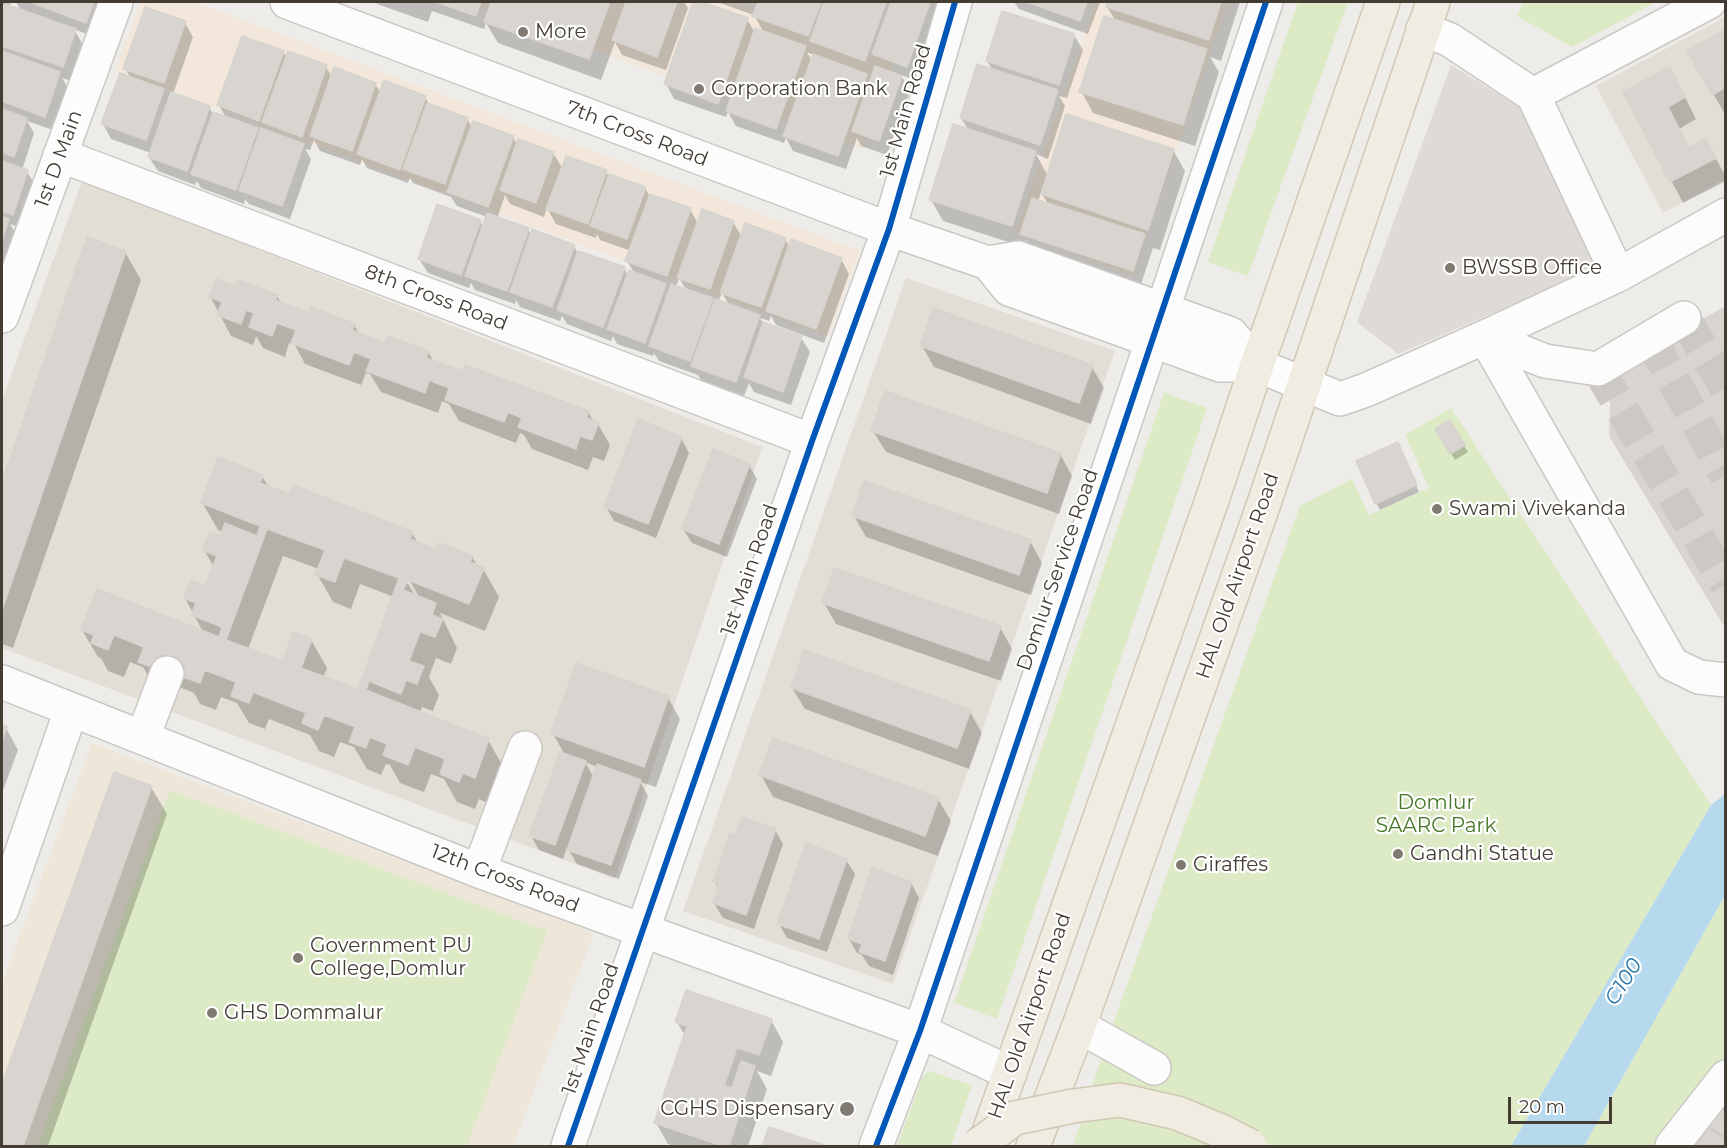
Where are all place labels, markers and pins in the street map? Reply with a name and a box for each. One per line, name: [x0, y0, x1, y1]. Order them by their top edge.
place label: More: [535, 20, 586, 44]
marker: More: [516, 25, 530, 39]
place label: Corporation Bank: [711, 77, 887, 101]
marker: Corporation Bank: [692, 82, 706, 96]
place label: BWSSB Office: [1462, 256, 1602, 280]
marker: BWSSB Office: [1443, 261, 1457, 275]
place label: Swami Vivekanda: [1449, 497, 1626, 521]
marker: Swami Vivekanda: [1430, 502, 1444, 516]
place label: Gandhi Statue: [1410, 842, 1554, 866]
marker: Gandhi Statue: [1391, 847, 1405, 861]
place label: Giraffes: [1193, 853, 1268, 877]
marker: Giraffes: [1174, 858, 1188, 872]
place label: Government PU College,Domlur: [310, 934, 472, 981]
marker: Government PU College,Domlur: [291, 951, 305, 965]
place label: GHS Dommalur: [224, 1001, 383, 1025]
marker: GHS Dommalur: [205, 1006, 219, 1020]
place label: CGHS Dispensary: [660, 1097, 834, 1121]
marker: CGHS Dispensary: [838, 1100, 856, 1118]

